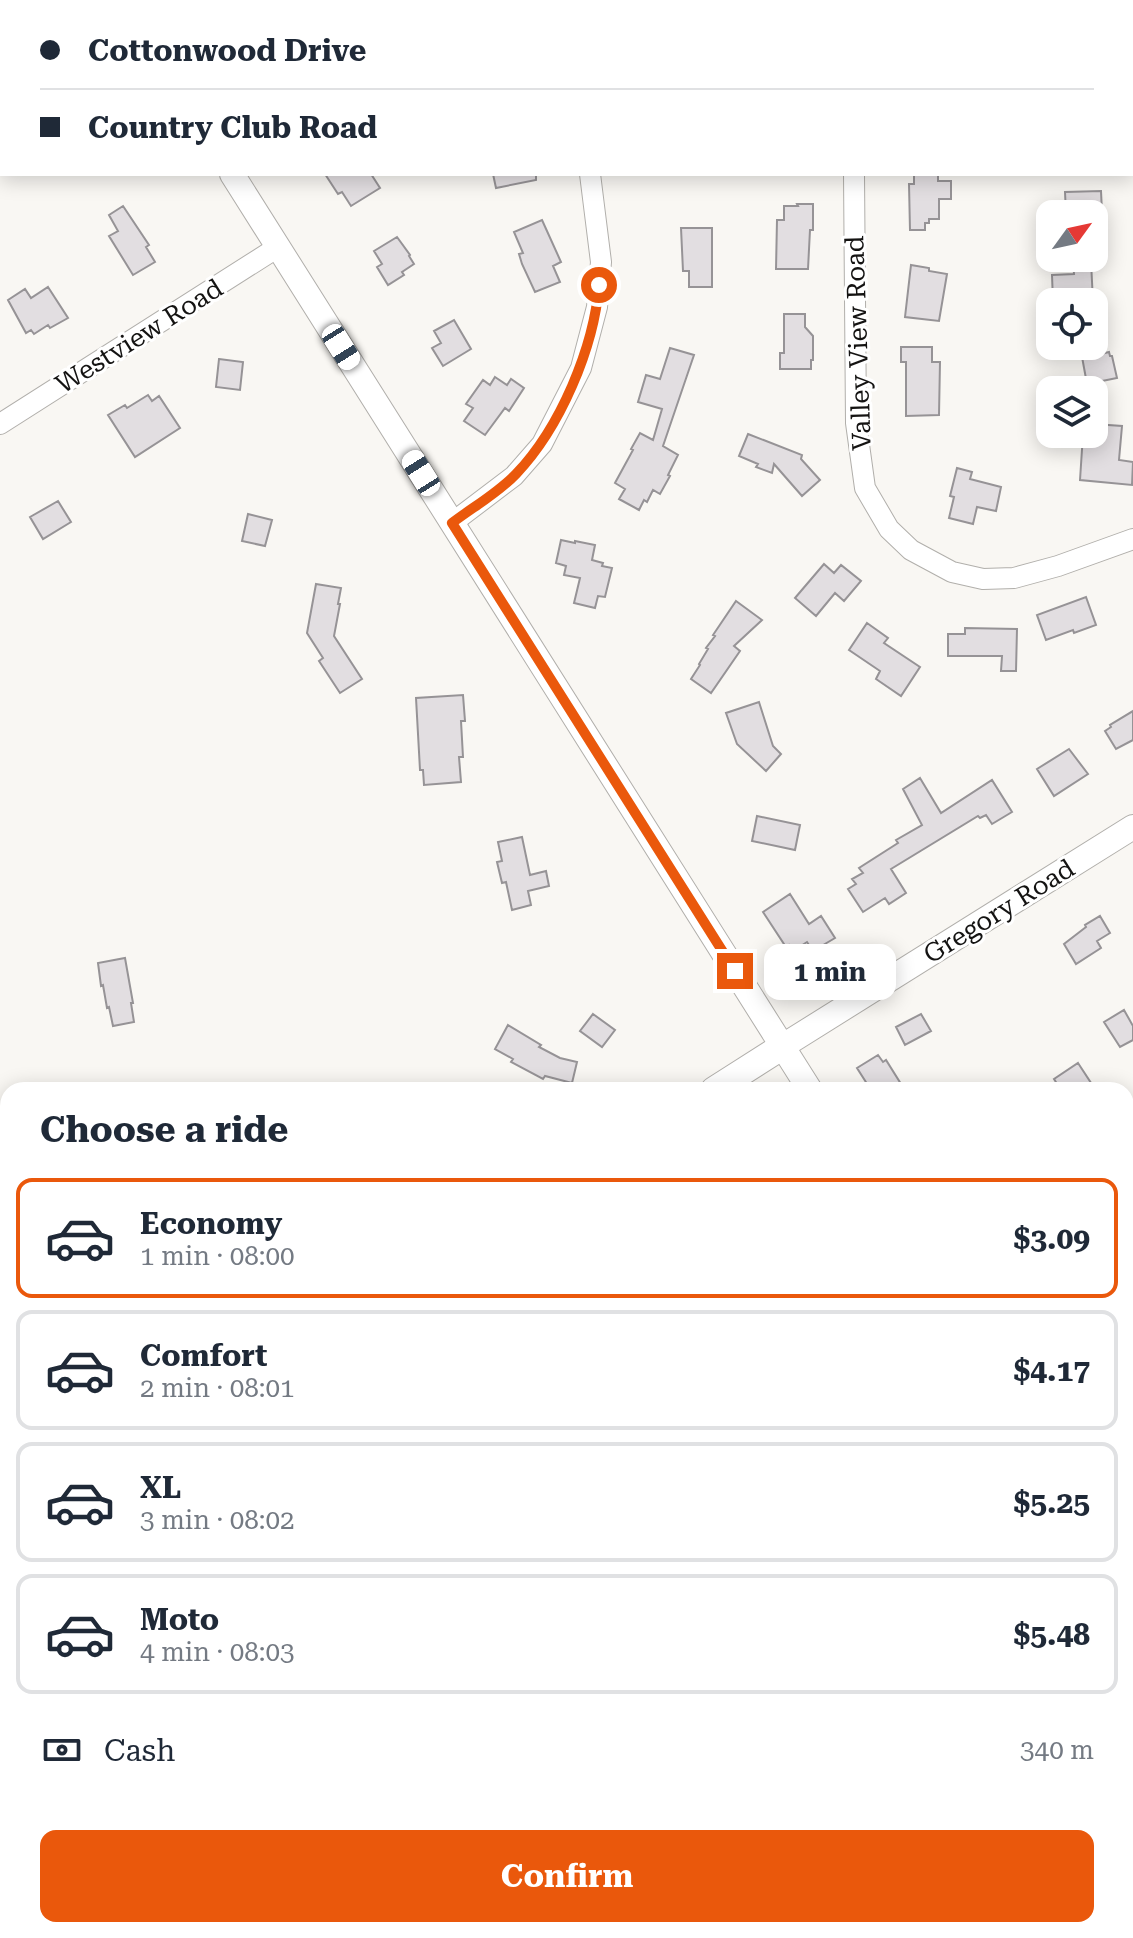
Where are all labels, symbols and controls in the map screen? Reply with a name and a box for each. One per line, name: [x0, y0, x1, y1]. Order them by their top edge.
text: Cottonwood Drive: [88, 33, 366, 68]
text: Country Club Road: [88, 110, 377, 145]
north arrow: [1036, 200, 1108, 272]
map controls: [1036, 200, 1108, 448]
street label: Valley View Road: [839, 235, 877, 451]
route start: [581, 267, 617, 303]
street label: Westview Road: [50, 272, 228, 399]
button: locate: [1036, 288, 1108, 360]
car: [318, 320, 364, 374]
button: layers: [1036, 376, 1108, 448]
car: [398, 446, 444, 500]
street label: Gregory Road: [918, 853, 1080, 969]
callout: 1 min: [763, 943, 895, 999]
route end: [717, 953, 753, 989]
text: 1 min: [794, 957, 866, 987]
text: Choose a ride: [40, 1109, 288, 1151]
icon: car: [44, 1202, 116, 1274]
text: Economy: [140, 1206, 282, 1241]
text: $3.09: [1013, 1221, 1090, 1256]
text: 1 min · 08:00: [140, 1241, 295, 1271]
icon: car: [44, 1334, 116, 1406]
text: Comfort: [140, 1338, 267, 1373]
text: $4.17: [1013, 1353, 1090, 1388]
text: 2 min · 08:01: [140, 1373, 295, 1403]
icon: car: [44, 1466, 116, 1538]
text: XL: [140, 1470, 181, 1505]
text: $5.25: [1013, 1485, 1090, 1520]
text: 3 min · 08:02: [140, 1505, 295, 1535]
icon: car: [44, 1598, 116, 1670]
text: Moto: [140, 1602, 219, 1637]
text: $5.48: [1013, 1617, 1090, 1652]
text: 4 min · 08:03: [140, 1637, 295, 1667]
icon: cash: [40, 1728, 84, 1772]
text: Cash: [104, 1733, 175, 1768]
text: 340 m: [1020, 1735, 1094, 1765]
button: Confirm: [40, 1830, 1094, 1922]

